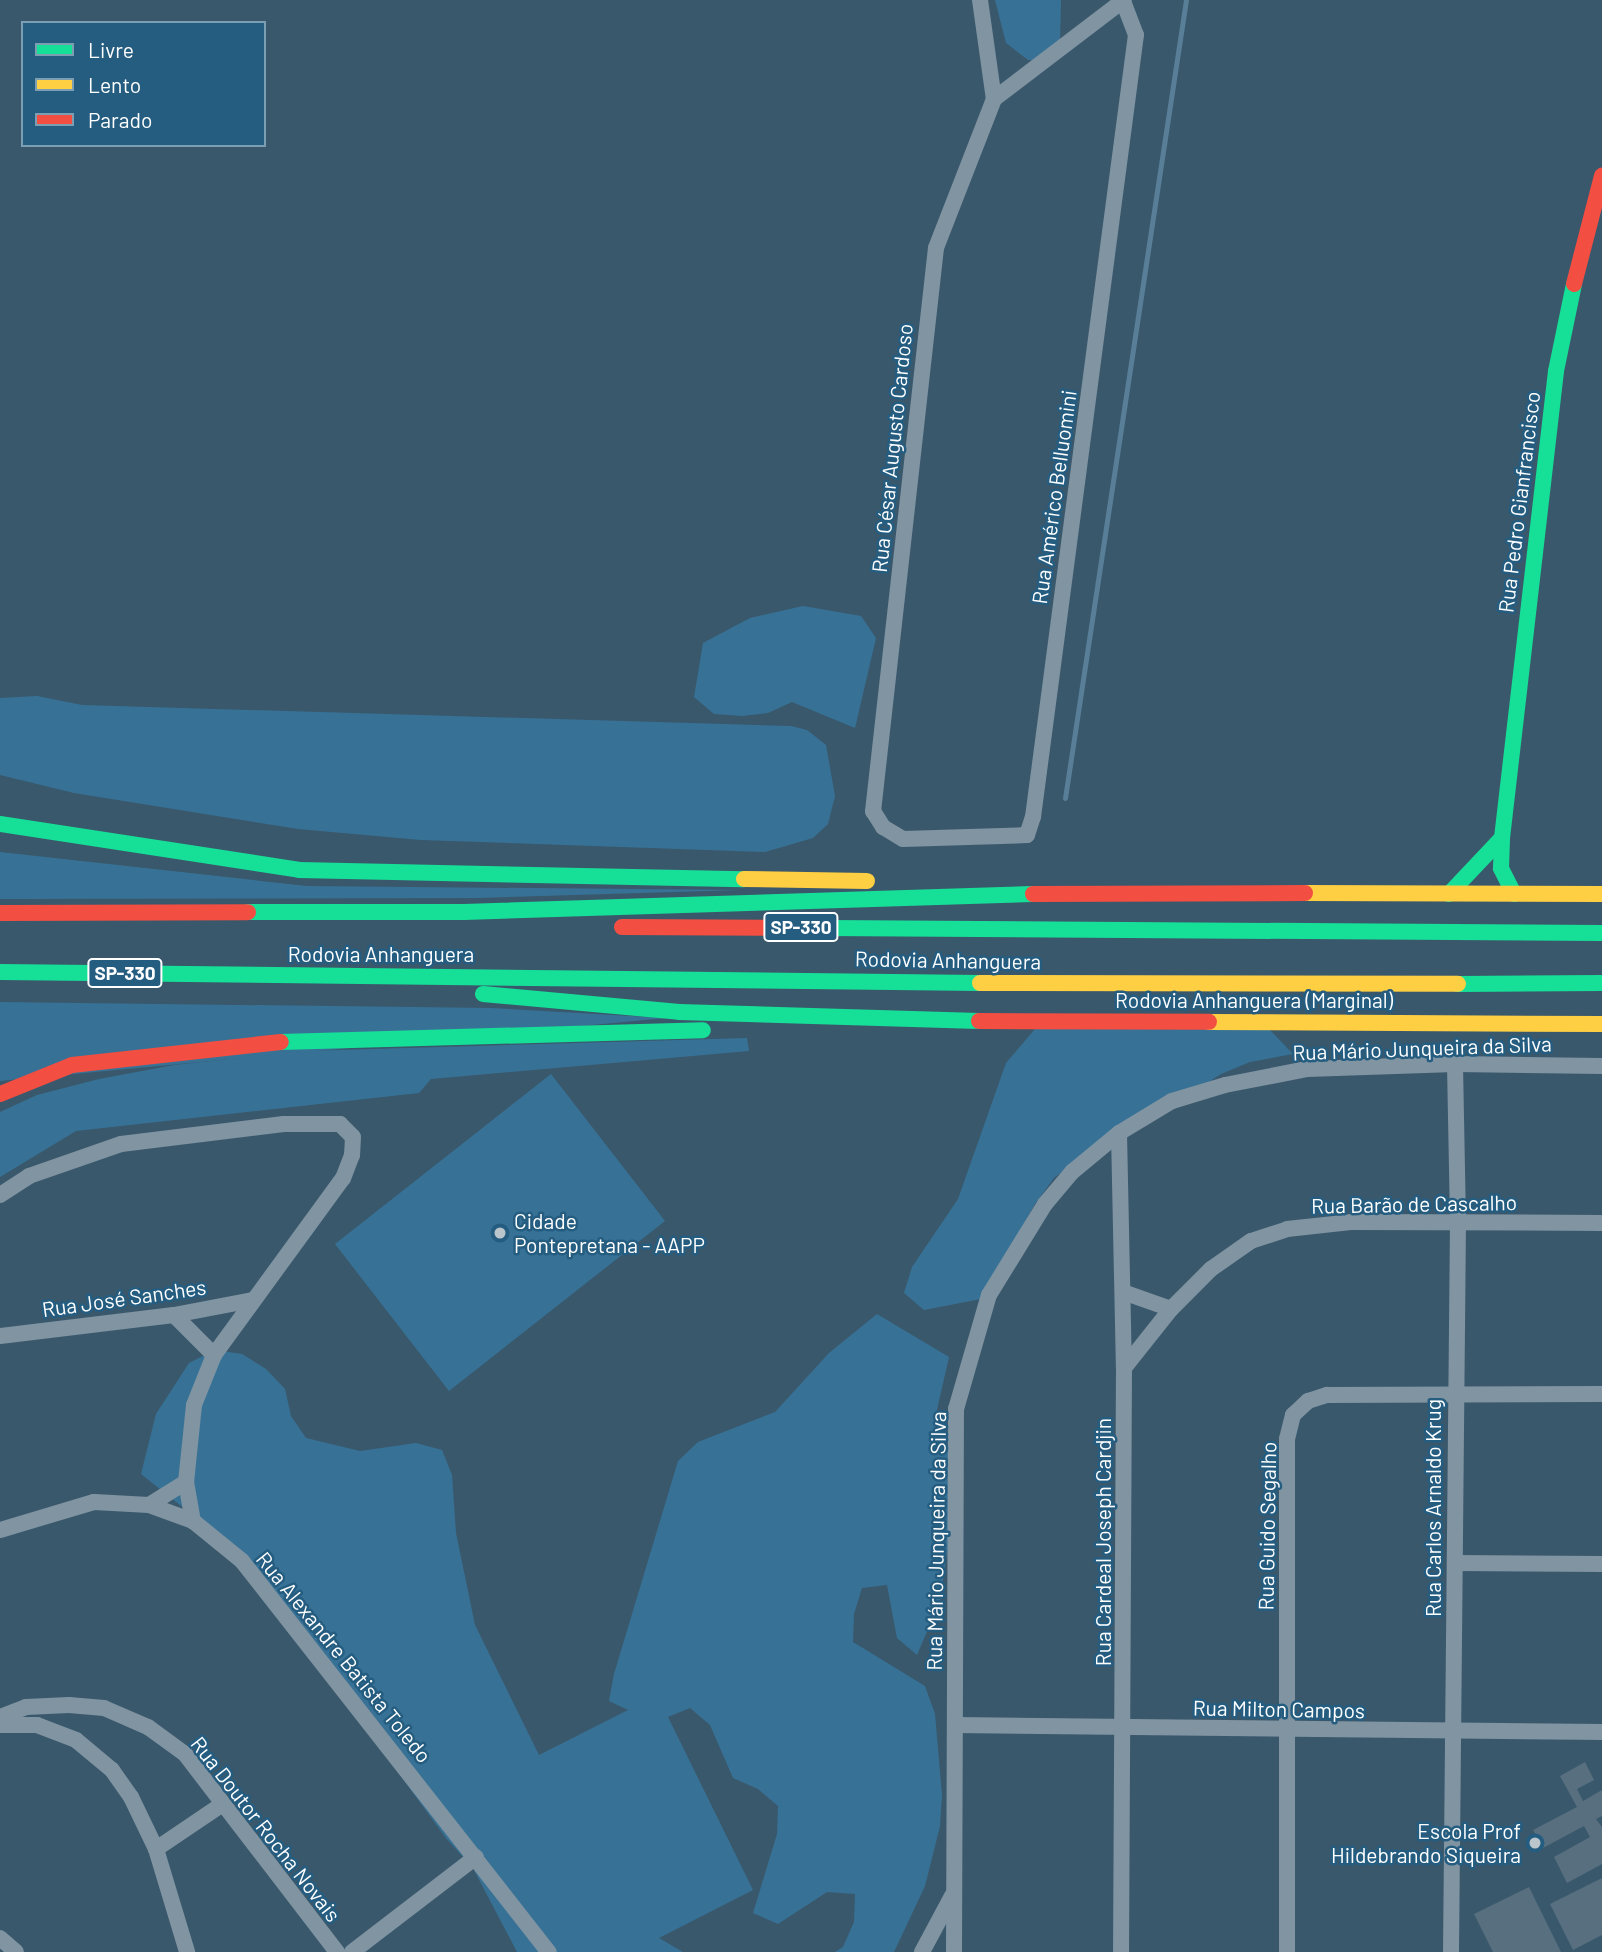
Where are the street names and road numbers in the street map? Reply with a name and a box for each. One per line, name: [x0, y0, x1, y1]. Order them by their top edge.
street label: Rua César Augusto Cardoso: [866, 322, 918, 574]
street label: Rua Américo Belluomini: [1027, 388, 1081, 606]
street label: Rua Pedro Gianfrancisco: [1493, 390, 1545, 614]
road number: SP-330: [762, 911, 840, 942]
street label: Rodovia Anhanguera: [288, 941, 474, 967]
street label: Rodovia Anhanguera: [855, 946, 1041, 974]
road number: SP-330: [86, 958, 164, 988]
street label: Rodovia Anhanguera (Marginal): [1115, 987, 1393, 1013]
street label: Rua Mário Junqueira da Silva: [1292, 1031, 1552, 1065]
street label: Rua Barão de Cascalho: [1311, 1190, 1517, 1218]
street label: Rua José Sanches: [40, 1274, 208, 1322]
street label: Rua Carlos Arnaldo Krug: [1420, 1399, 1446, 1617]
street label: Rua Mário Junqueira da Silva: [921, 1411, 951, 1671]
street label: Rua Cardeal Joseph Cardjin: [1090, 1418, 1116, 1666]
street label: Rua Guido Segalho: [1253, 1442, 1281, 1610]
street label: Rua Alexandre Batista Toledo: [251, 1546, 437, 1768]
street label: Rua Milton Campos: [1193, 1695, 1365, 1723]
street label: Rua Doutor Rocha Novais: [186, 1731, 346, 1927]

